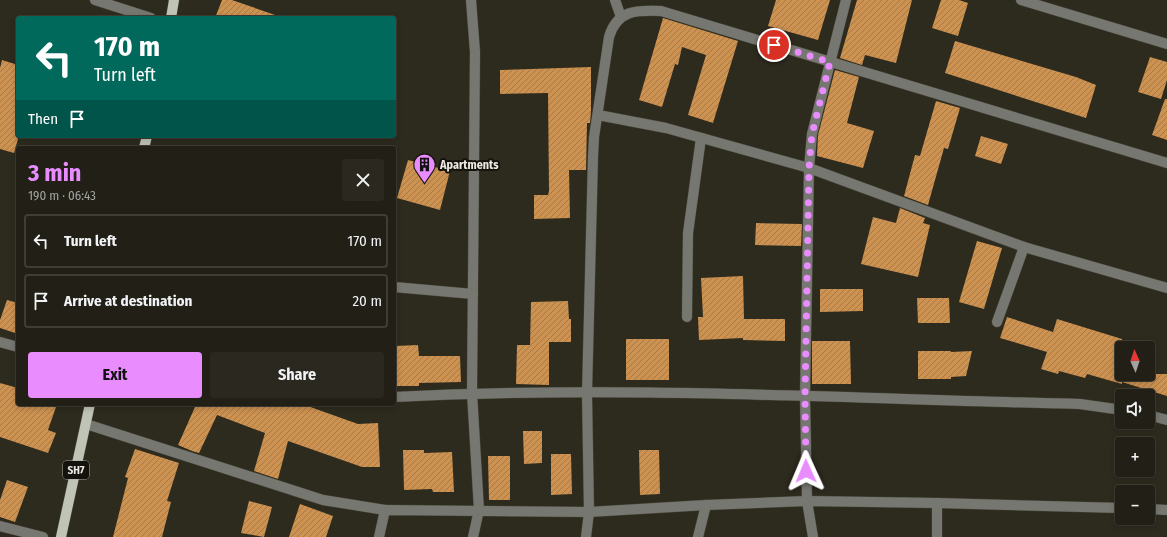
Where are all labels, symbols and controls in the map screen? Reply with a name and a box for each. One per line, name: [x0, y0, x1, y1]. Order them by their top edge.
pin: [757, 28, 791, 62]
text: 170 m: [94, 30, 160, 63]
icon: left: [28, 32, 80, 84]
icon: arrive: [763, 34, 785, 56]
text: Turn left: [94, 64, 156, 86]
icon: arrive: [66, 108, 88, 130]
text: Then: [28, 110, 58, 128]
building icon: Apartments: [411, 152, 437, 185]
place label: Apartments: [439, 158, 499, 172]
text: 3 min: [28, 159, 81, 187]
button: close: [342, 159, 384, 201]
text: 190 m · 06:43: [28, 188, 96, 203]
icon: left: [30, 230, 52, 252]
text: Turn left: [64, 232, 117, 250]
text: 170 m: [347, 232, 382, 250]
icon: arrive: [30, 290, 52, 312]
text: Arrive at destination: [64, 292, 192, 310]
text: 20 m: [353, 292, 382, 310]
north arrow: [1115, 341, 1155, 381]
map controls: [1115, 341, 1155, 525]
button: Exit: [28, 352, 202, 398]
button: Share: [210, 352, 384, 398]
button: sound: [1115, 389, 1155, 429]
button: +: [1115, 437, 1155, 477]
position arrow: [785, 450, 827, 492]
road number: SH7: [63, 461, 89, 479]
button: −: [1115, 485, 1155, 525]

